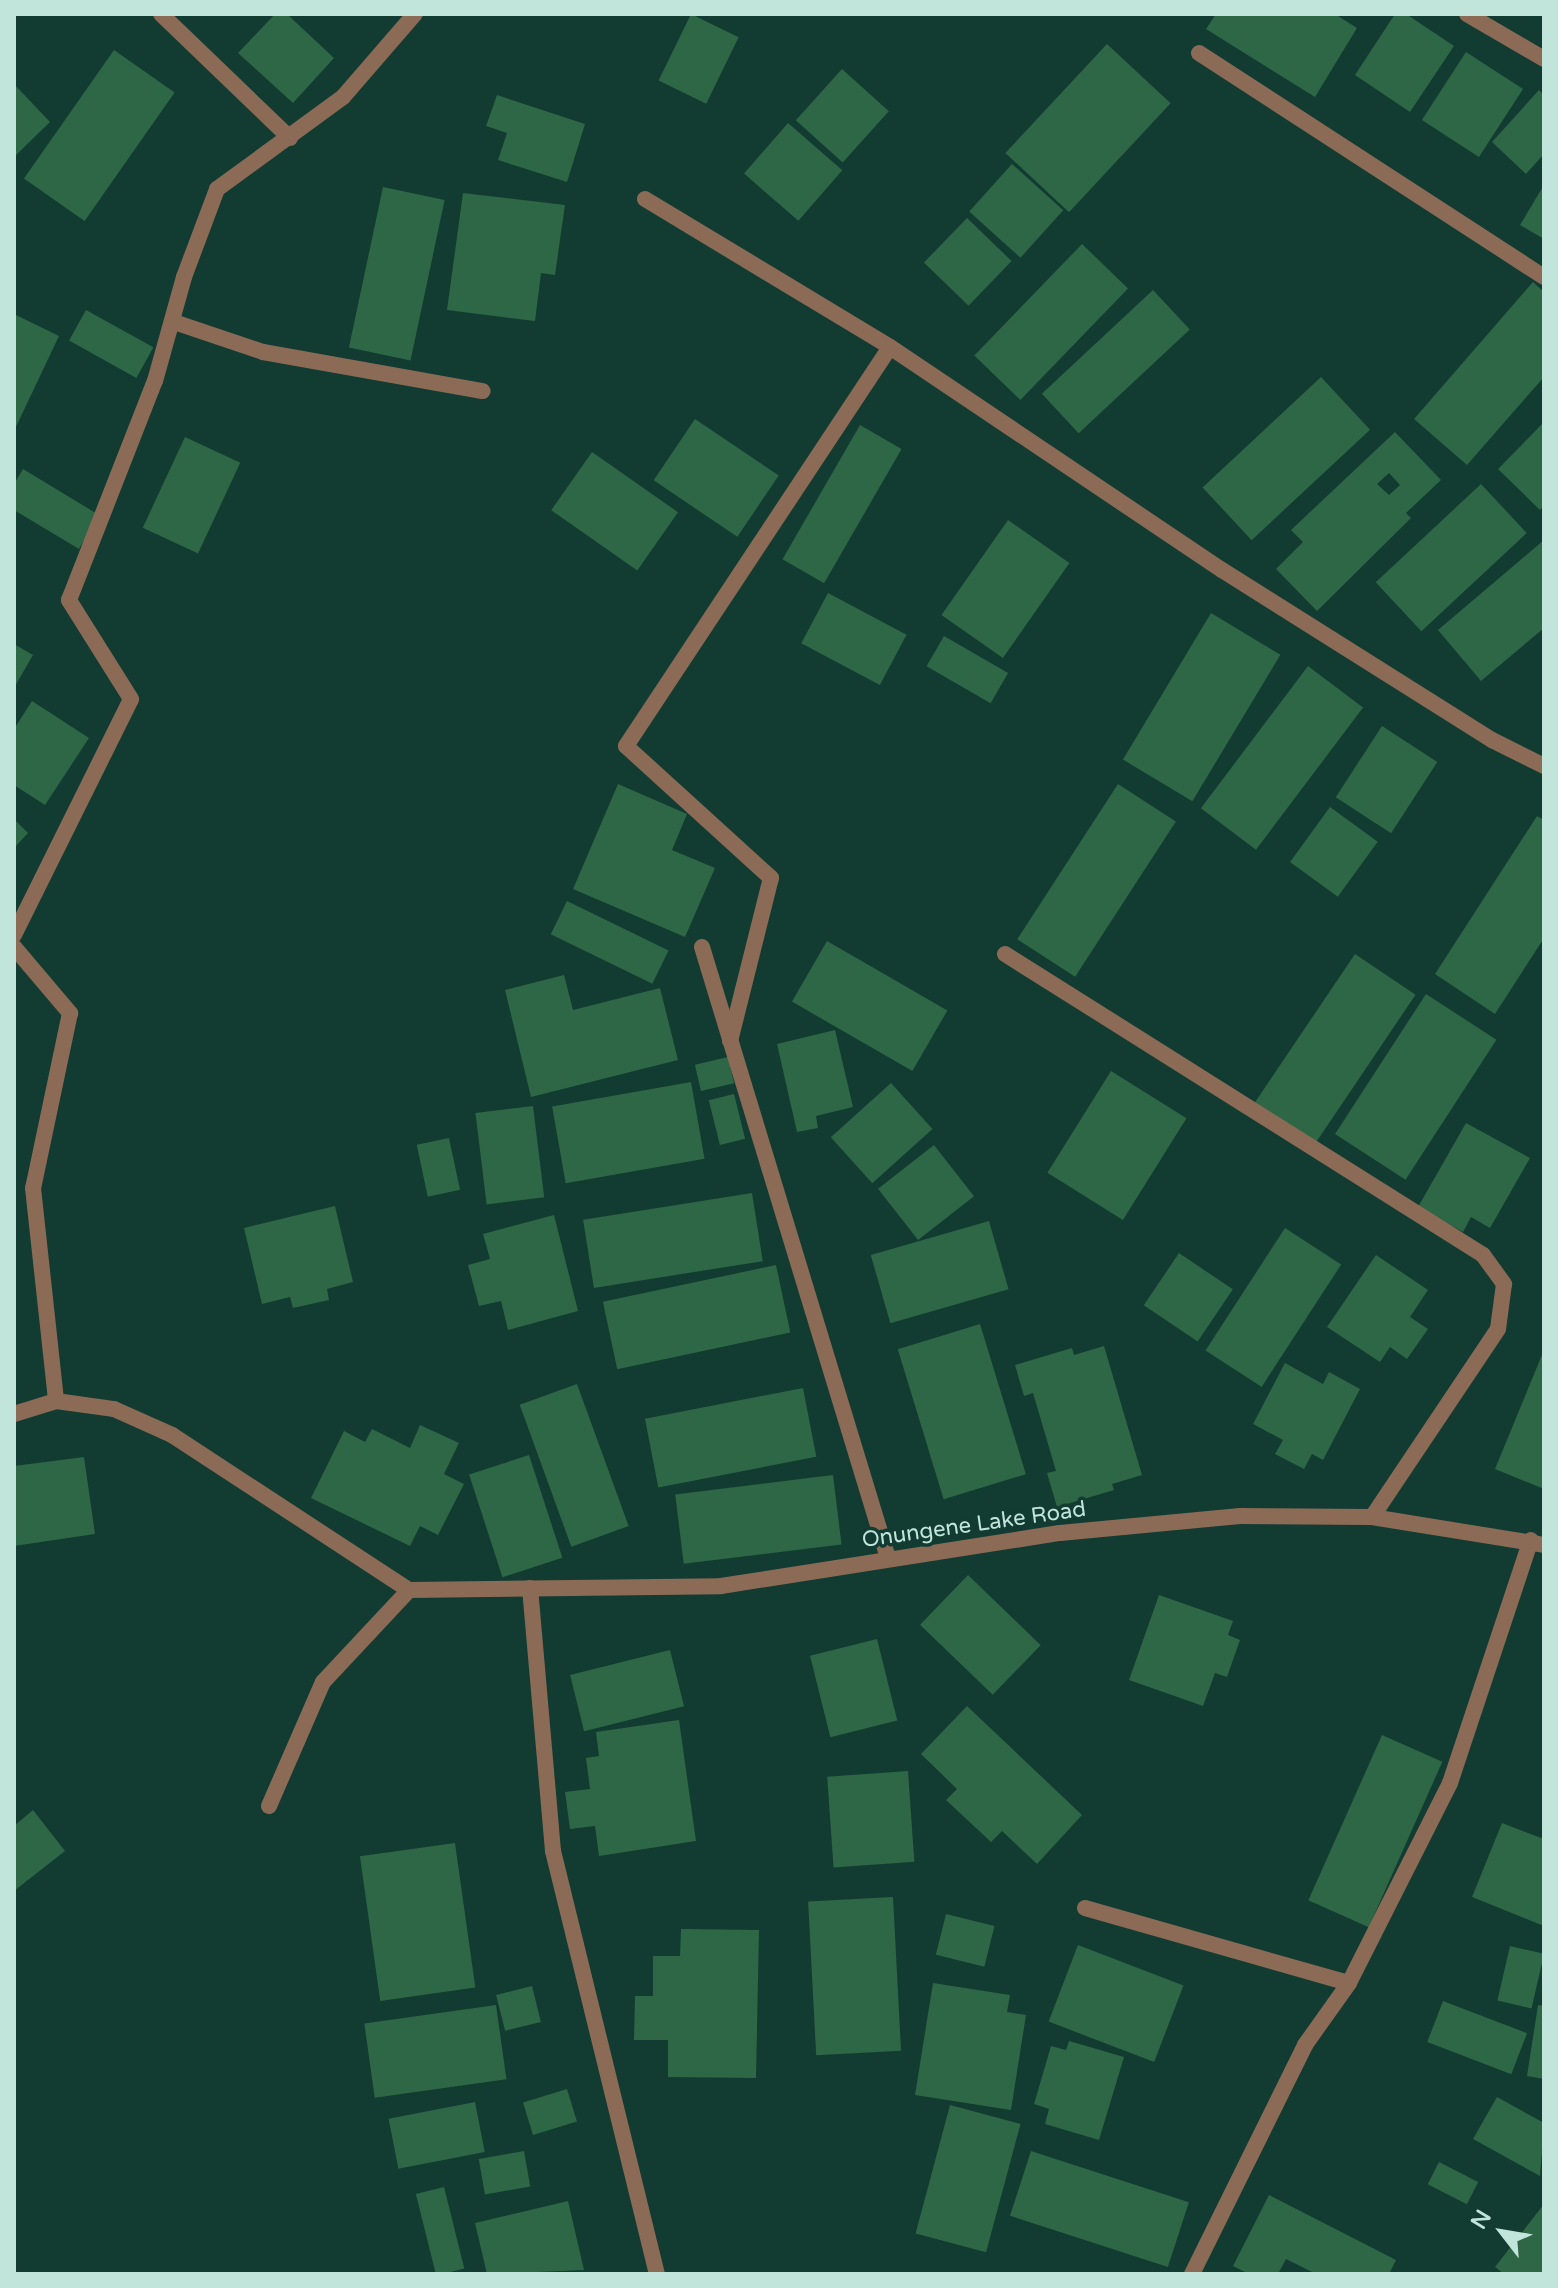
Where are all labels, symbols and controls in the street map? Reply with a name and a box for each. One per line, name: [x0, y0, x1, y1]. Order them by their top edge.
street label: Onungene Lake Road: [860, 1496, 1088, 1554]
north arrow: [1462, 2192, 1542, 2272]
text: N: [1466, 2205, 1497, 2234]

